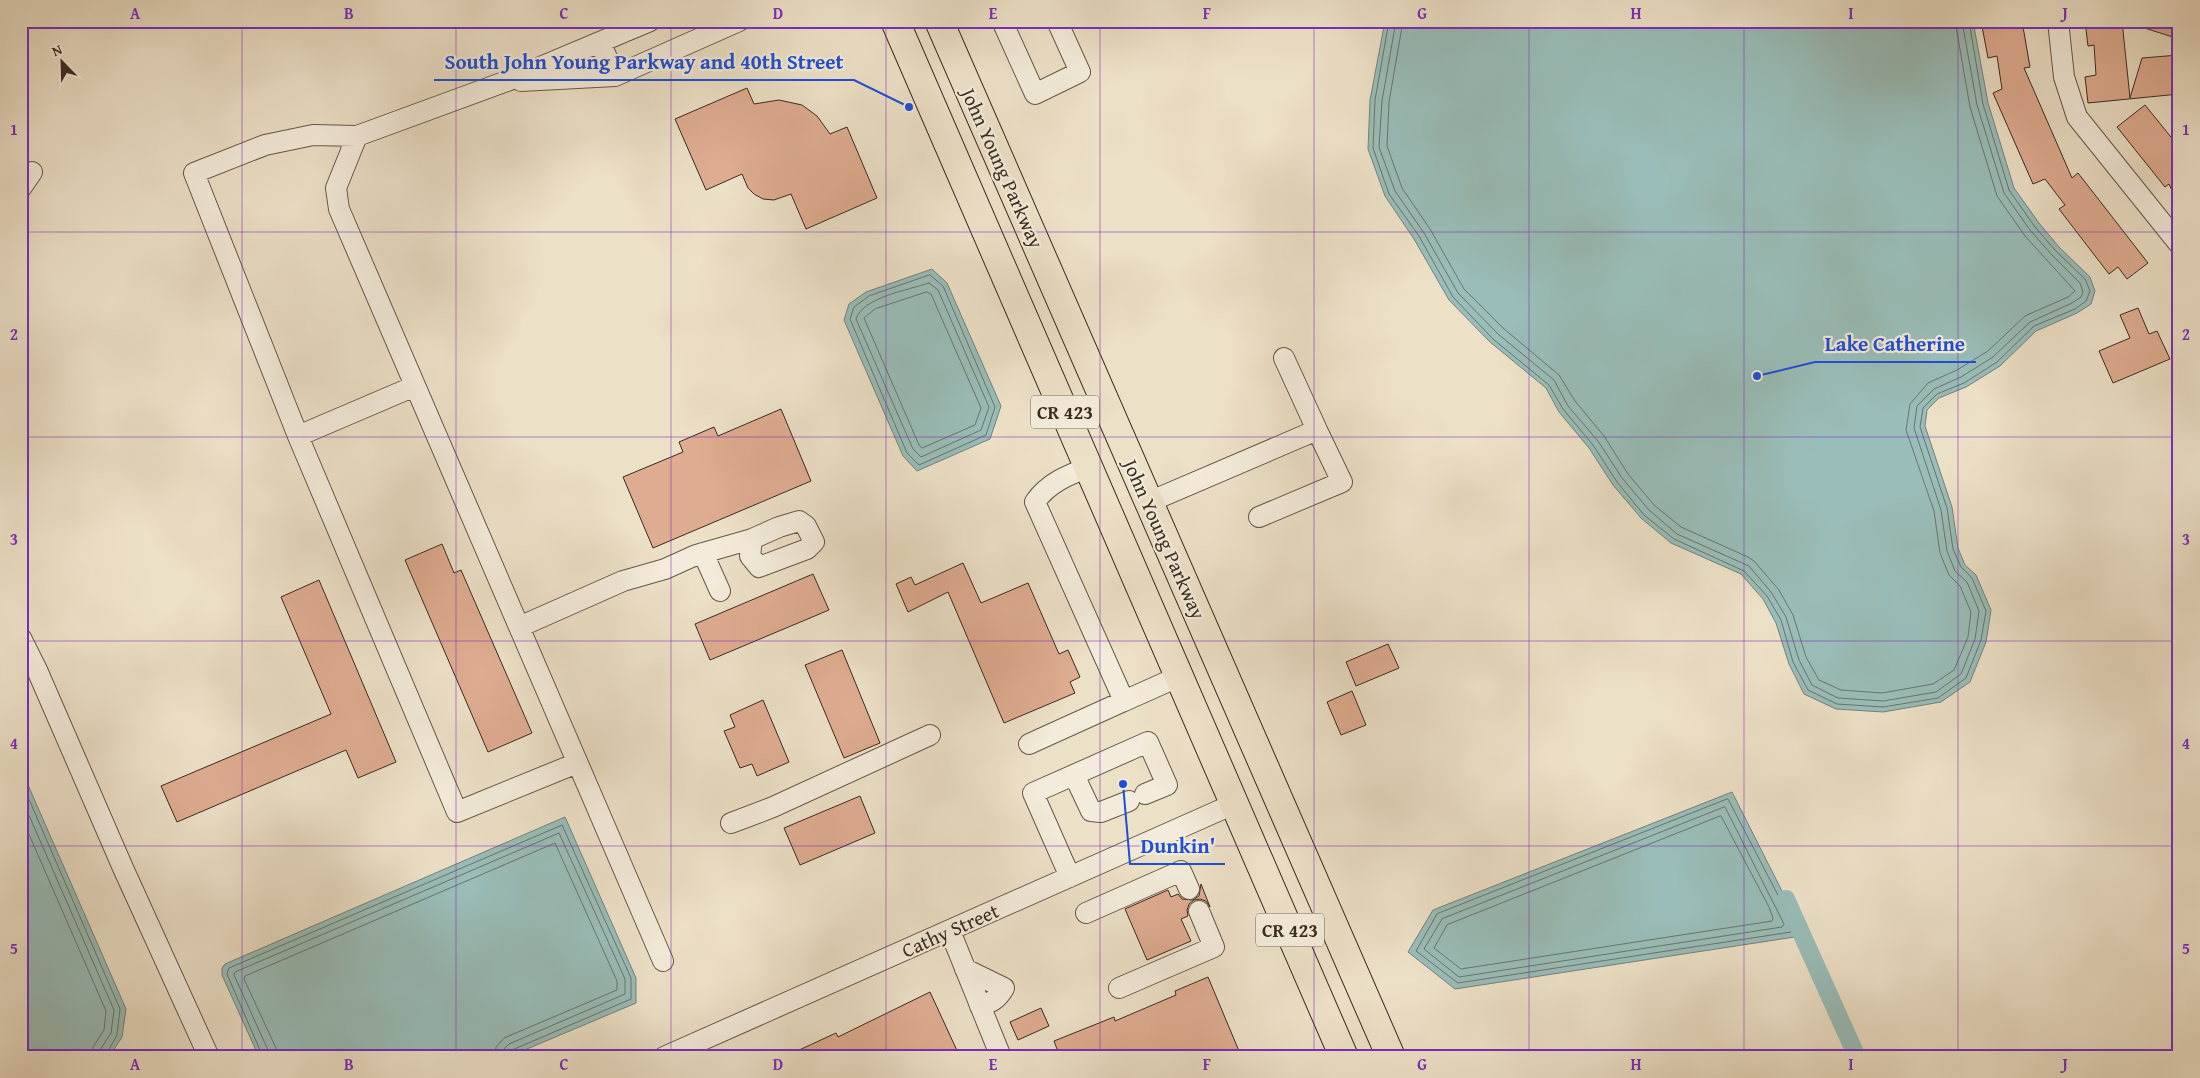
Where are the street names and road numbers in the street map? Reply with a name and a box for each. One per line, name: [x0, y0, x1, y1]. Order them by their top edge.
street label: John Young Parkway: [953, 80, 1051, 253]
road number: CR 423: [1031, 396, 1099, 428]
street label: John Young Parkway: [1115, 451, 1213, 624]
street label: Cathy Street: [897, 896, 1003, 964]
road number: CR 423: [1256, 914, 1324, 946]

